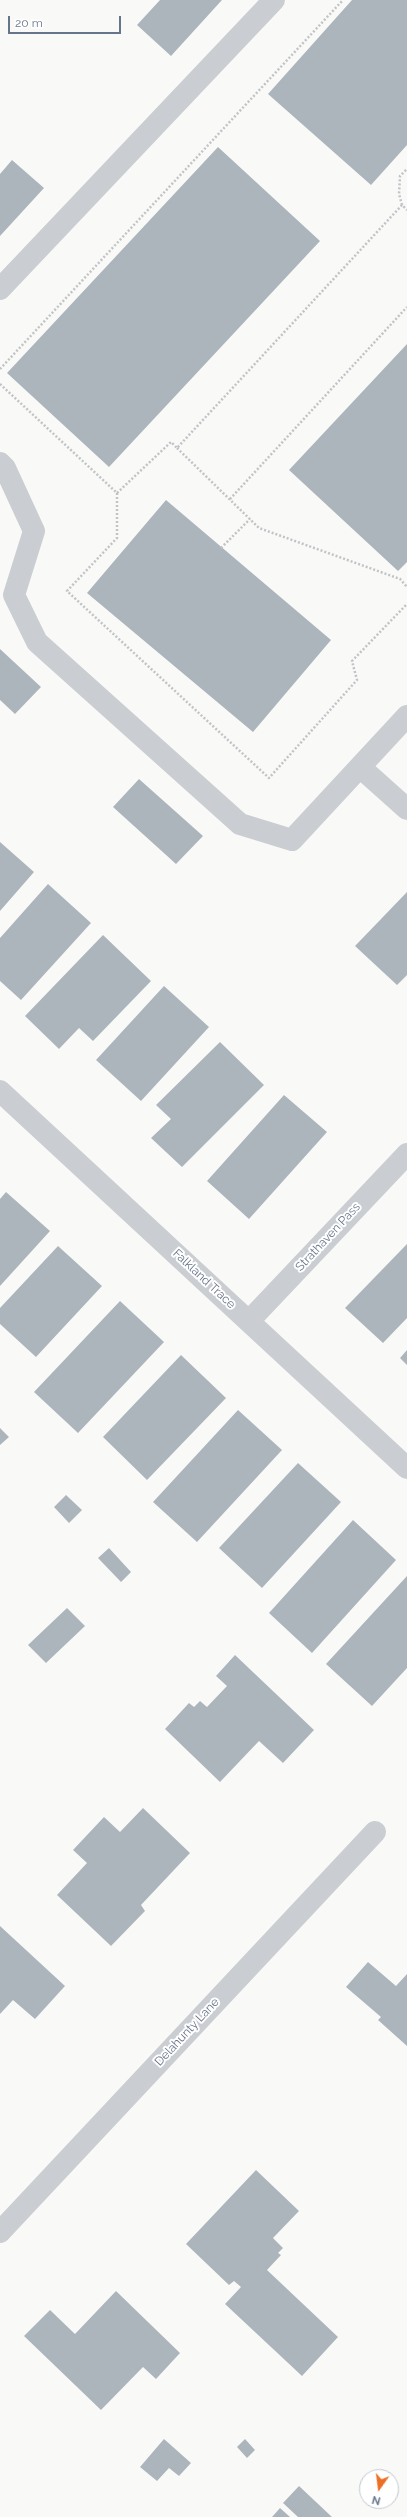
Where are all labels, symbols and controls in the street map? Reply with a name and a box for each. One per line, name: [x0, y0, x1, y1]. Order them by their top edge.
scale bar: [10, 8, 123, 34]
text: 20 m: [15, 16, 43, 30]
street label: Strathaven Pass: [293, 1200, 363, 1274]
street label: Falkland Trace: [170, 1246, 238, 1312]
street label: Delahunty Lane: [152, 1995, 222, 2069]
north arrow: [359, 2469, 399, 2509]
text: N: [371, 2493, 382, 2507]

